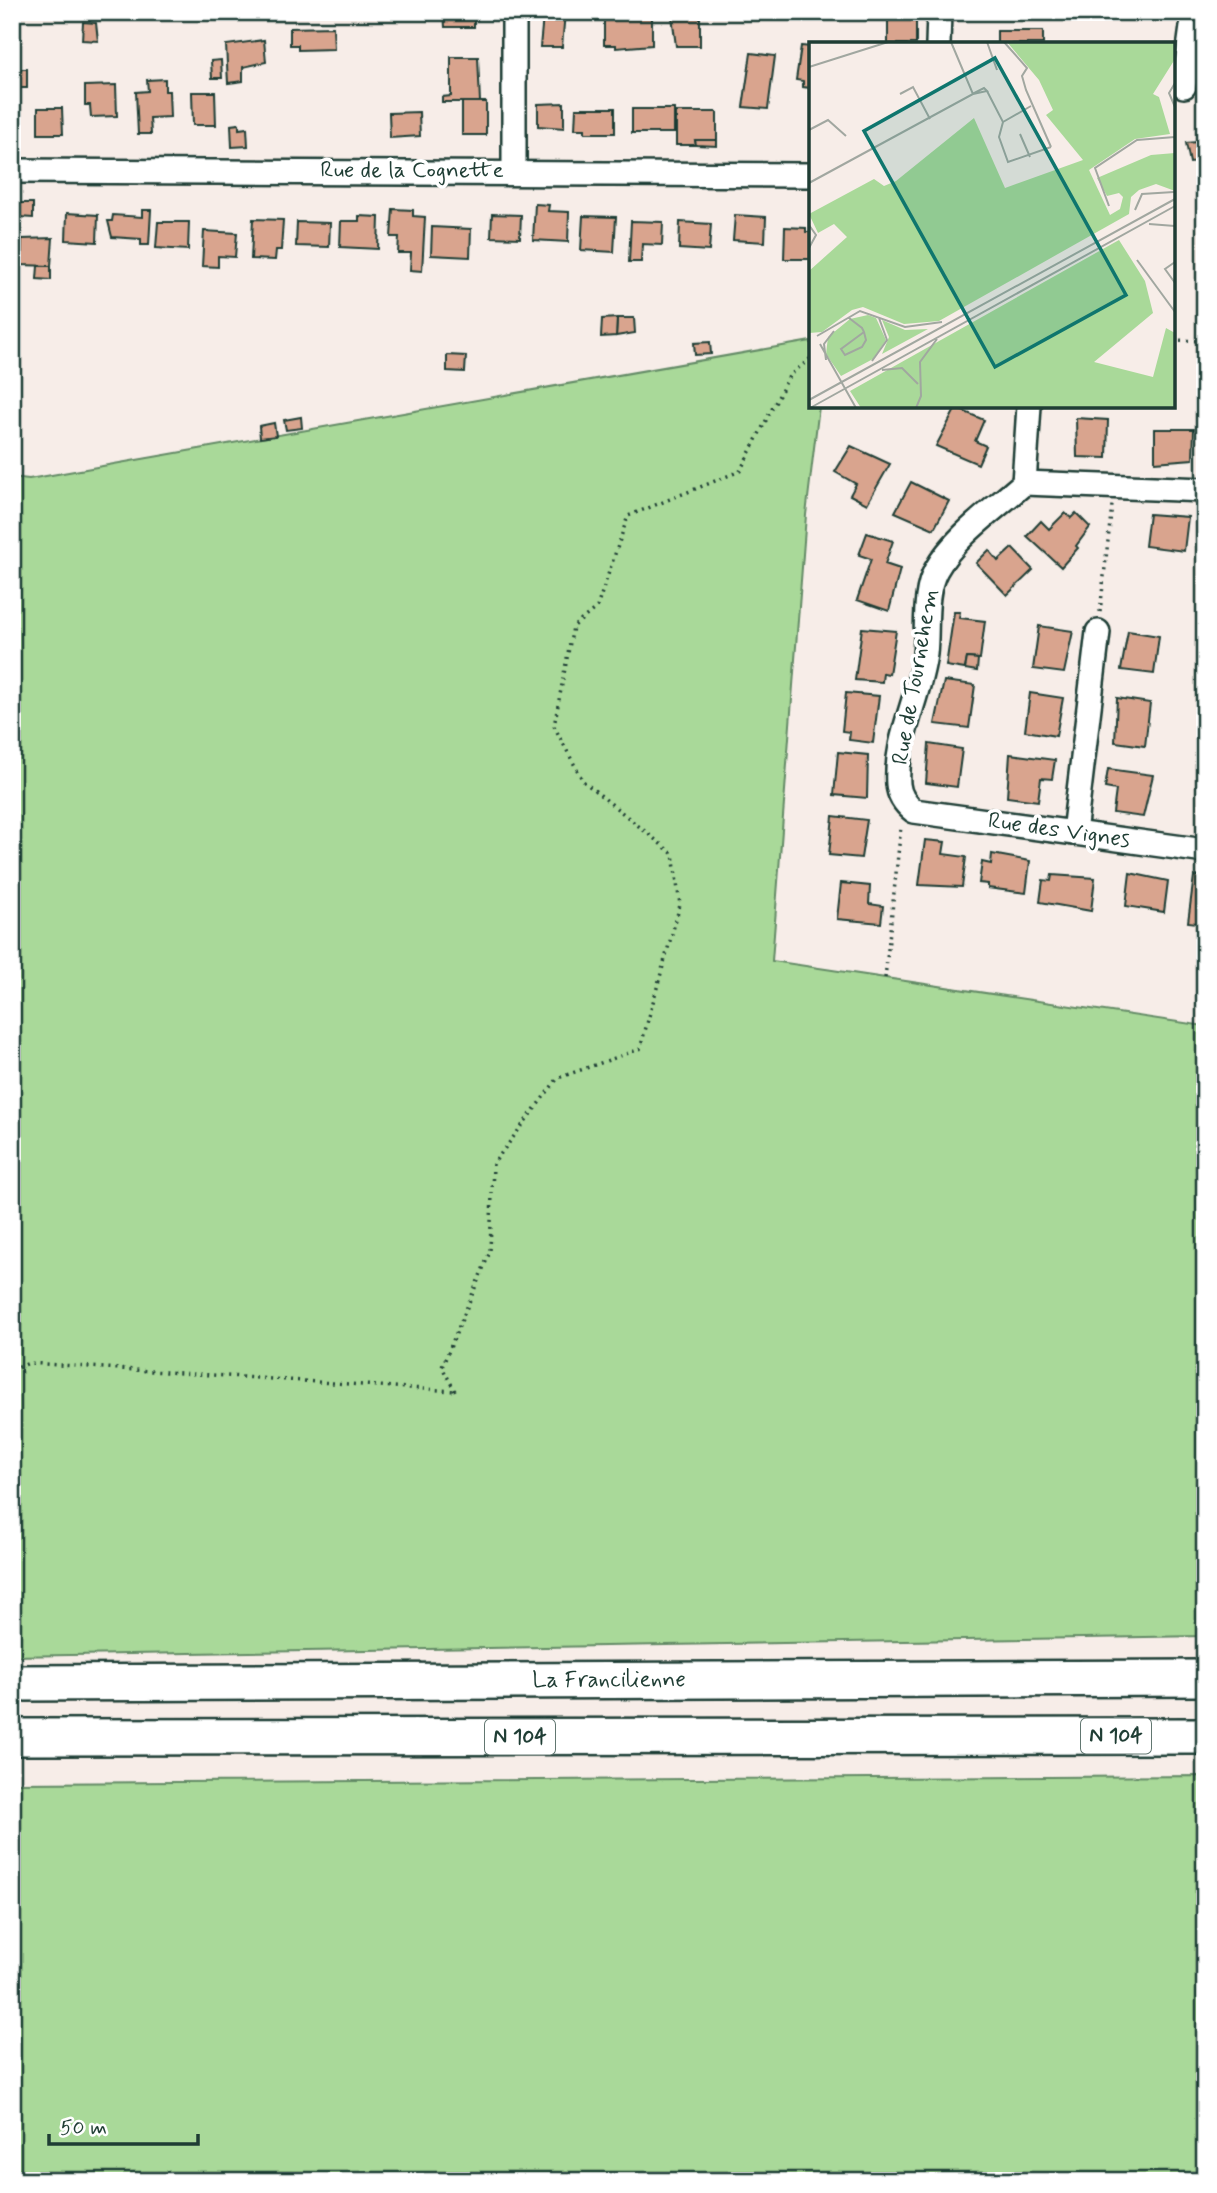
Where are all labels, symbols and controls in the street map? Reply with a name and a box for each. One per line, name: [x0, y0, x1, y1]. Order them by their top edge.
inset map: [809, 42, 1175, 408]
street label: Rue de la Cognette: [320, 156, 504, 186]
street label: Rue de Tournehem: [886, 587, 946, 767]
street label: Rue des Vignes: [986, 806, 1132, 856]
street label: La Francilienne: [532, 1665, 686, 1696]
road number: N 104: [1081, 1718, 1151, 1754]
road number: N 104: [485, 1720, 555, 1754]
scale bar: [49, 2102, 198, 2146]
text: 50 m: [60, 2114, 107, 2142]

